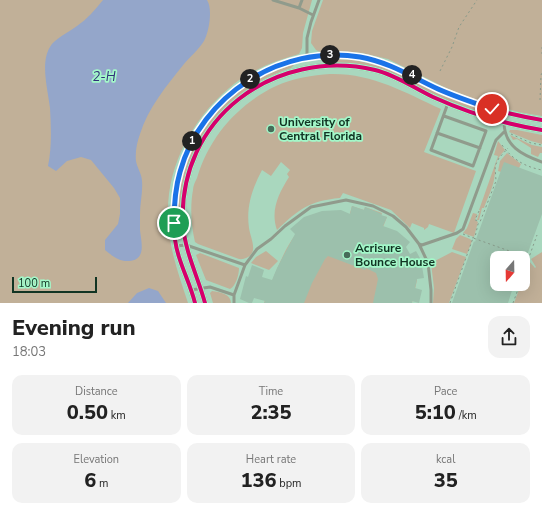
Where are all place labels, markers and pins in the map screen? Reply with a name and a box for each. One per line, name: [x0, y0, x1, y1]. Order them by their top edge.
pin: 3: [320, 45, 340, 65]
pin: 4: [402, 65, 422, 85]
pin: 2: [240, 69, 260, 89]
pin: [475, 92, 509, 126]
place label: University of Central Florida: [279, 114, 362, 144]
marker: University of Central Florida: [266, 124, 276, 134]
pin: 1: [182, 131, 202, 151]
pin: [157, 206, 191, 240]
place label: Acrisure Bounce House: [355, 240, 435, 270]
marker: Acrisure Bounce House: [342, 250, 352, 260]

